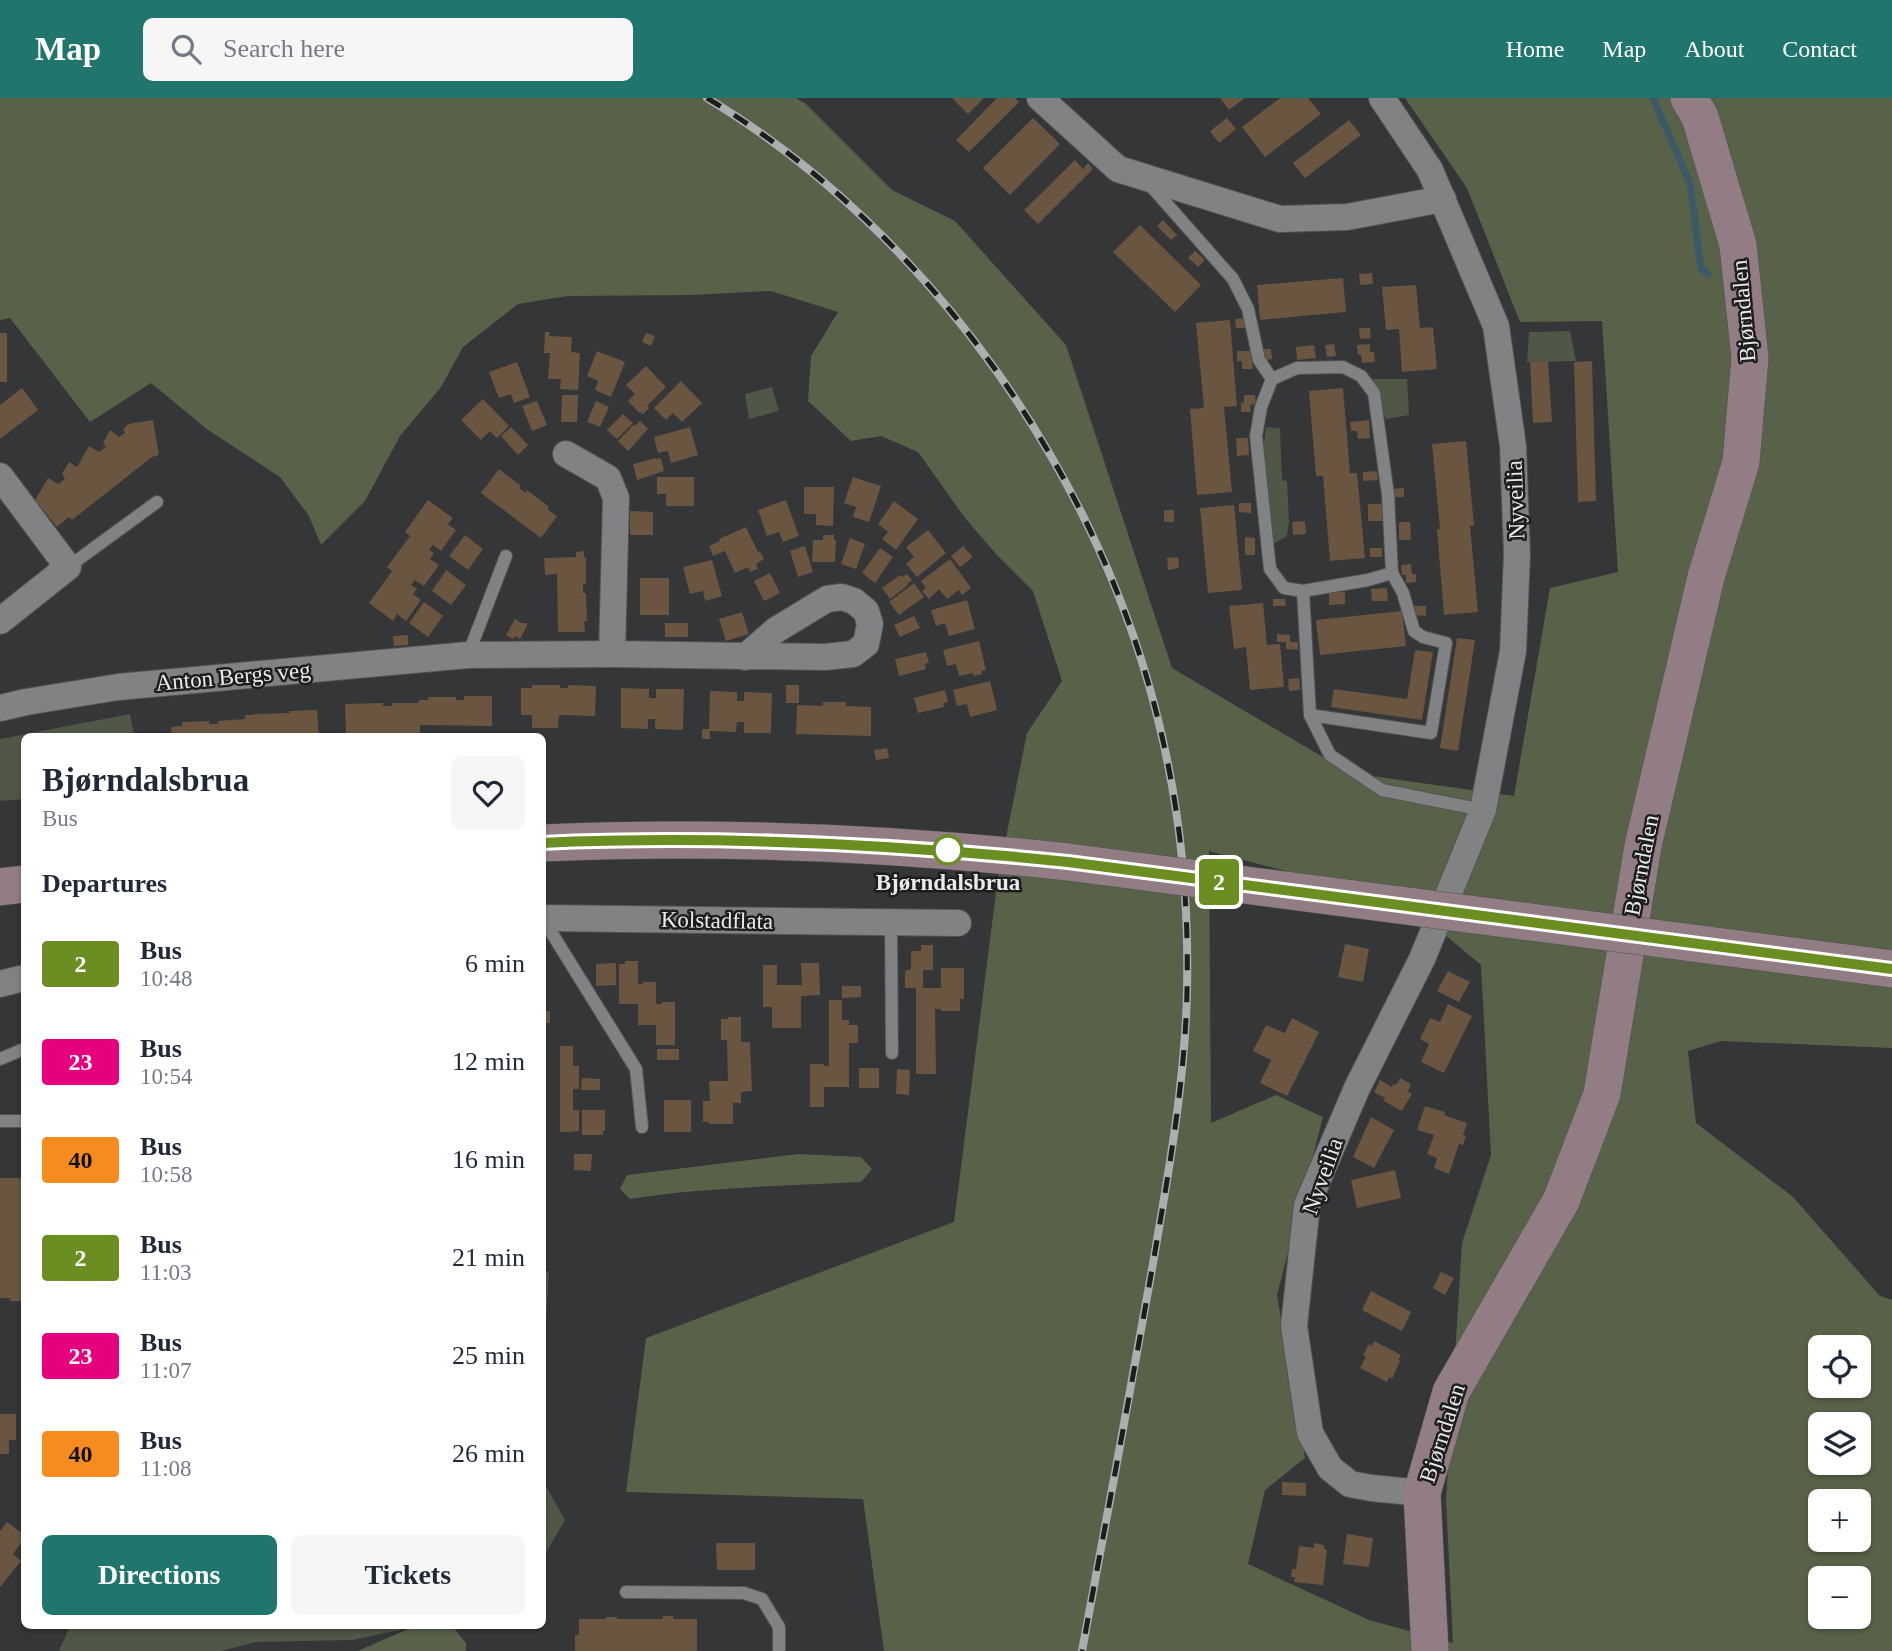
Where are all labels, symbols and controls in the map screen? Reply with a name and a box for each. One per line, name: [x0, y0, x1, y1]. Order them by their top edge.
search box: [143, 18, 633, 81]
icon: search: [167, 30, 205, 68]
text: Map: [35, 31, 101, 67]
text: Search here: [223, 34, 345, 63]
text: Home: [1506, 36, 1564, 62]
text: Map: [1602, 36, 1646, 62]
text: About: [1684, 36, 1744, 62]
text: Contact: [1782, 36, 1857, 62]
street label: Bjørndalen: [1727, 258, 1760, 363]
street label: Nyveilia: [1502, 460, 1529, 540]
street label: Anton Bergs veg: [155, 657, 312, 696]
button: heart: [451, 756, 525, 830]
text: Bjørndalsbrua: [42, 762, 249, 798]
text: Bus: [42, 806, 78, 831]
street label: Bjørndalen: [1619, 812, 1664, 918]
marker: Bjørndalsbrua: [933, 835, 963, 865]
line badge: 2: [1196, 859, 1242, 905]
text: Departures: [42, 869, 167, 898]
text: 2: [1213, 869, 1225, 895]
place label: Bjørndalsbrua: [876, 870, 1021, 895]
street label: Kolstadflata: [661, 907, 773, 934]
text: Bus: [140, 936, 182, 965]
text: 6 min: [465, 949, 525, 978]
text: 2: [75, 951, 87, 977]
text: 10:48: [140, 966, 192, 991]
text: Bus: [140, 1034, 182, 1063]
text: 12 min: [452, 1047, 525, 1076]
text: 23: [69, 1049, 93, 1075]
text: 10:54: [140, 1064, 192, 1089]
text: Bus: [140, 1132, 182, 1161]
street label: Nyveilia: [1297, 1135, 1348, 1218]
text: 16 min: [452, 1145, 525, 1174]
text: 40: [69, 1147, 93, 1173]
text: 10:58: [140, 1162, 192, 1187]
text: Bus: [140, 1230, 182, 1259]
text: 21 min: [452, 1243, 525, 1272]
text: 2: [75, 1245, 87, 1271]
text: 11:03: [140, 1260, 192, 1285]
text: Bus: [140, 1328, 182, 1357]
map controls: [1808, 1335, 1871, 1629]
button: locate: [1808, 1335, 1871, 1398]
text: 25 min: [452, 1341, 525, 1370]
text: 23: [69, 1343, 93, 1369]
text: 11:07: [140, 1358, 192, 1383]
street label: Bjørndalen: [1415, 1380, 1470, 1486]
button: layers: [1808, 1412, 1871, 1475]
text: Bus: [140, 1426, 182, 1455]
text: 26 min: [452, 1439, 525, 1468]
text: 40: [69, 1441, 93, 1467]
text: 11:08: [140, 1456, 192, 1481]
button: +: [1808, 1489, 1871, 1552]
button: Directions: [42, 1535, 277, 1615]
button: Tickets: [291, 1535, 525, 1615]
button: −: [1808, 1566, 1871, 1629]

